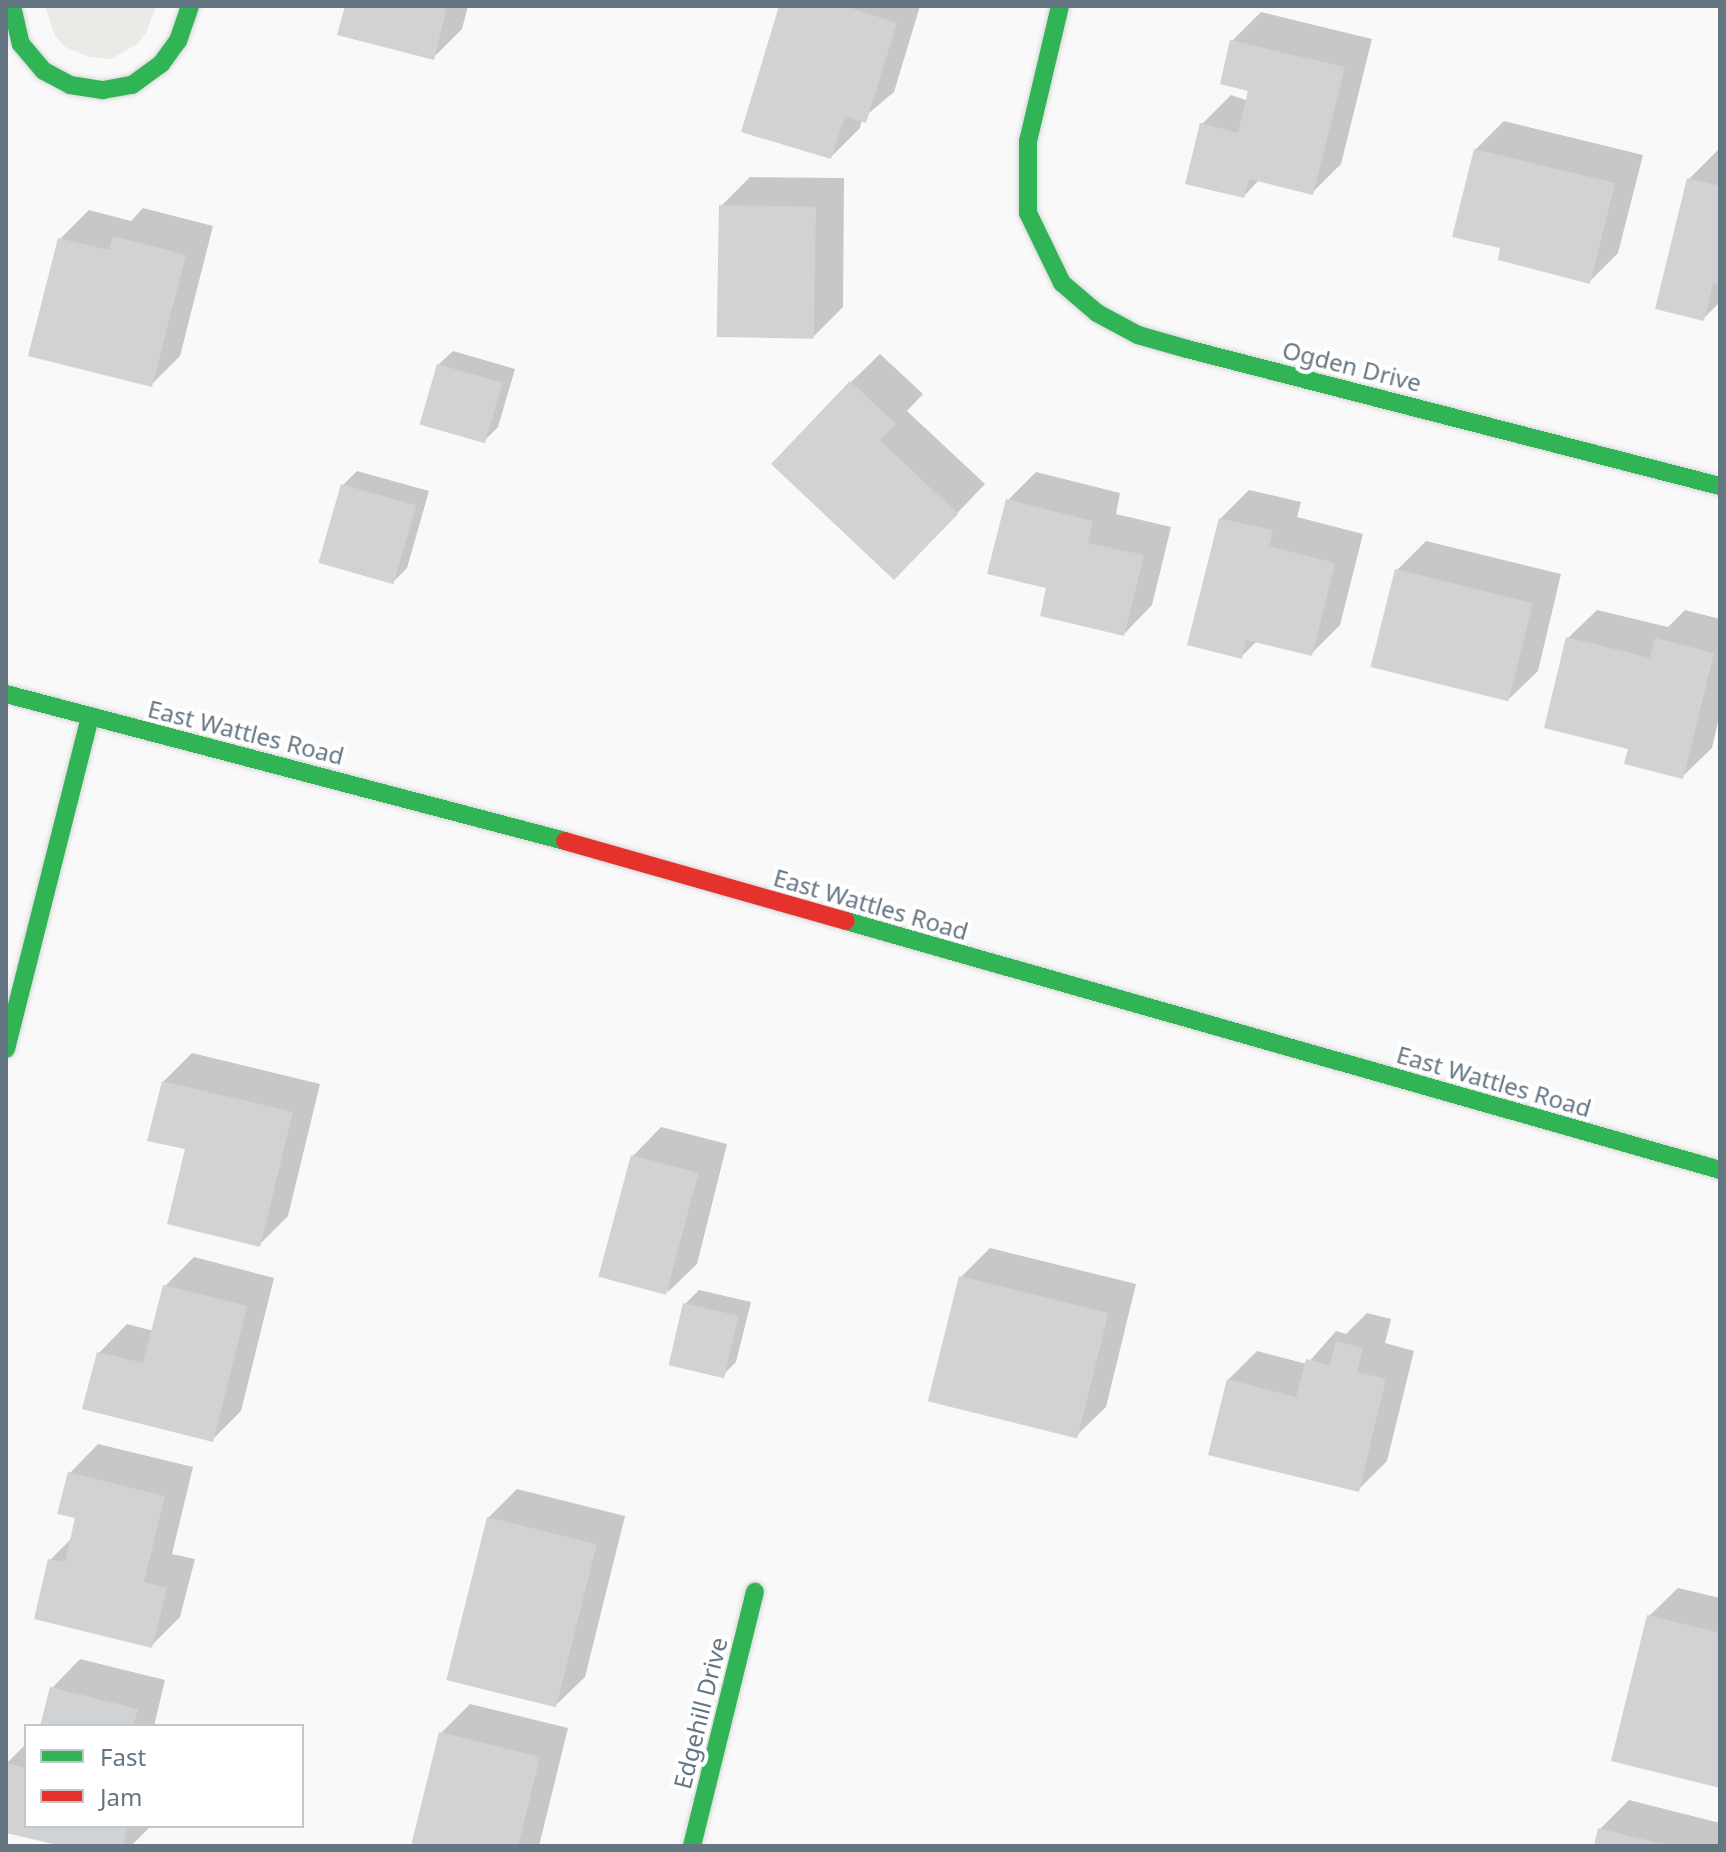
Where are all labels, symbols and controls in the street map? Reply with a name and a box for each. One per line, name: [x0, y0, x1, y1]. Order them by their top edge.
street label: Ogden Drive: [1280, 335, 1424, 397]
street label: East Wattles Road: [145, 694, 347, 770]
street label: East Wattles Road: [770, 862, 972, 946]
street label: East Wattles Road: [1393, 1039, 1595, 1123]
street label: Edgehill Drive: [667, 1634, 733, 1792]
legend: [24, 1724, 304, 1828]
text: Fast: [100, 1740, 146, 1773]
text: Jam: [100, 1780, 142, 1813]

